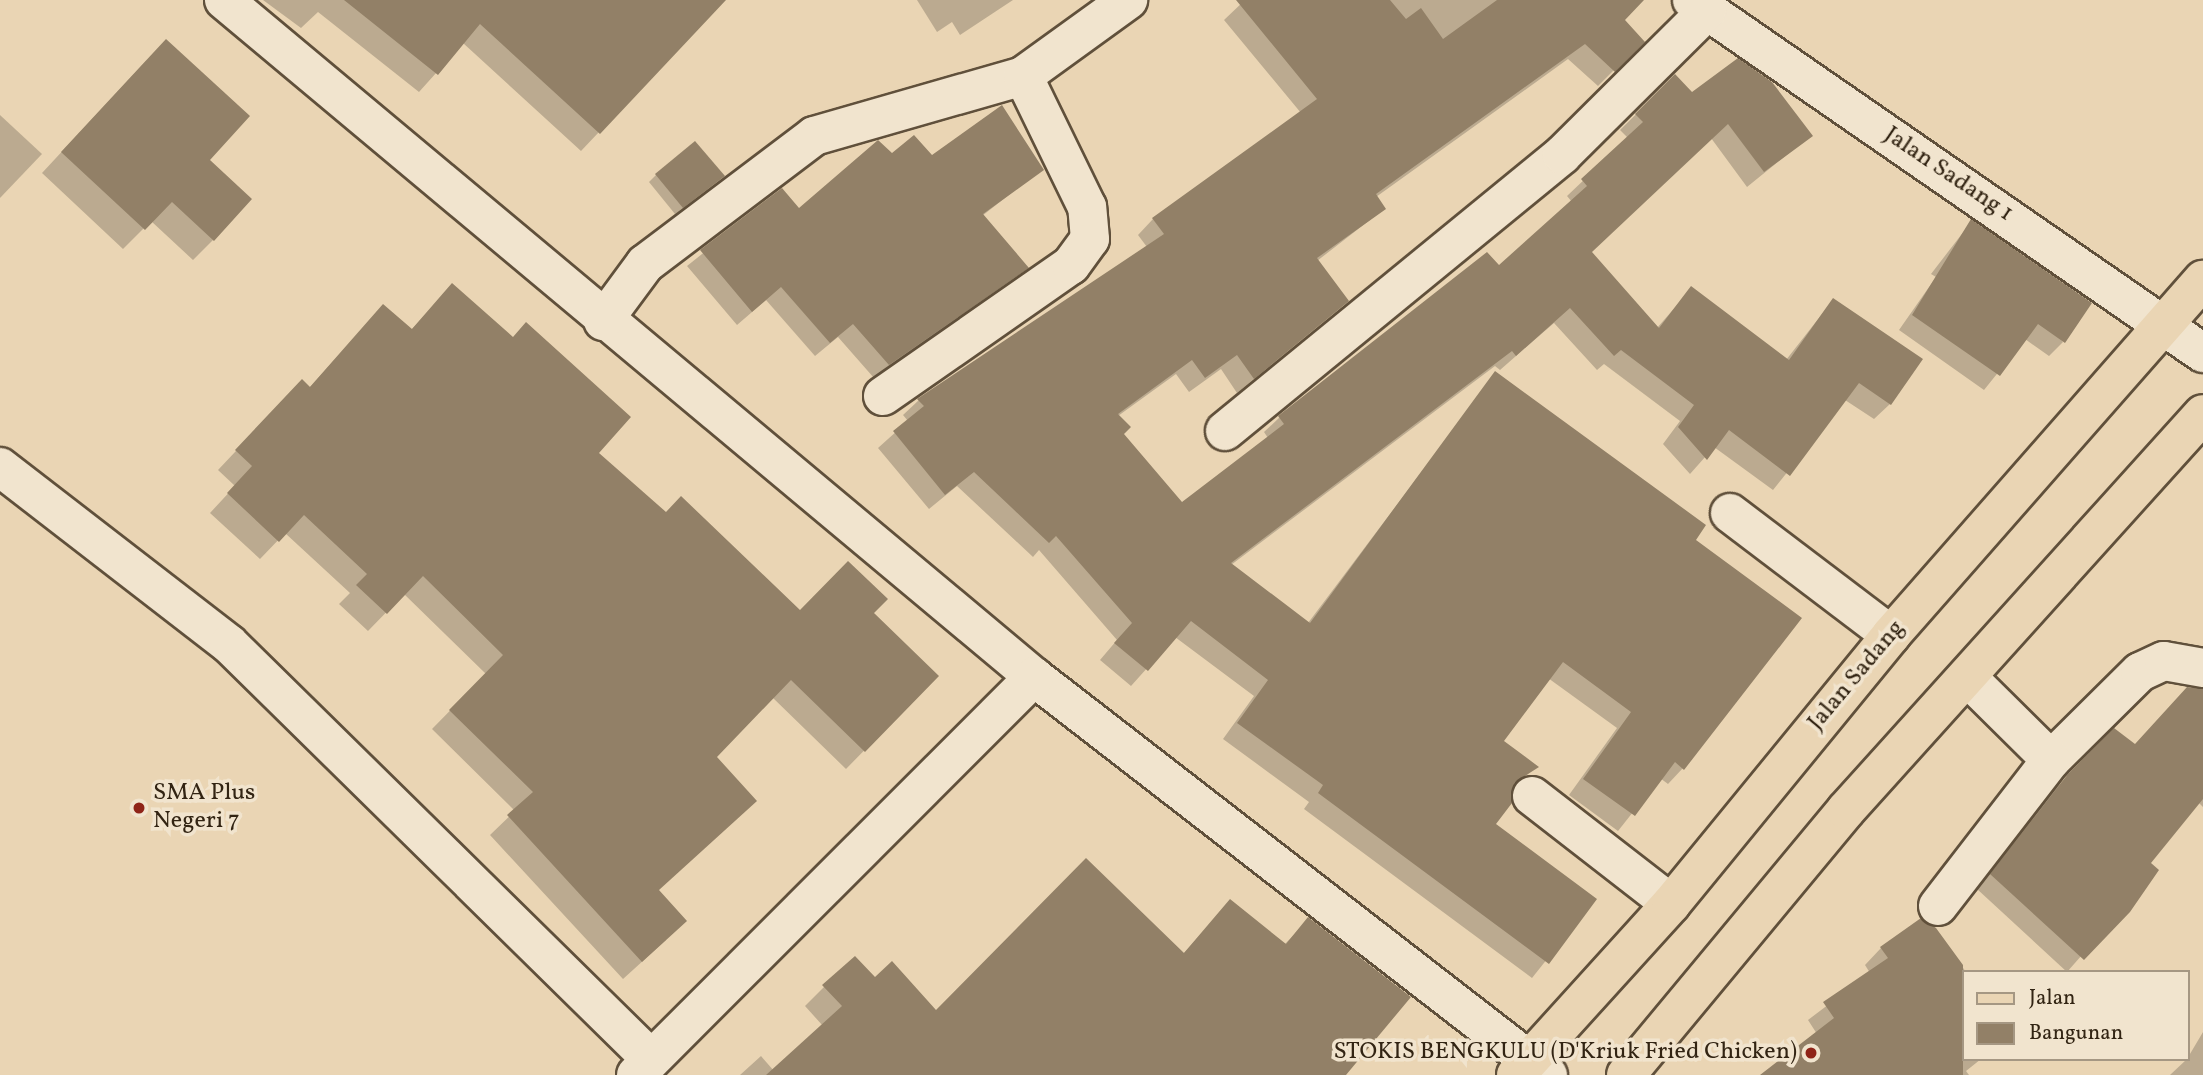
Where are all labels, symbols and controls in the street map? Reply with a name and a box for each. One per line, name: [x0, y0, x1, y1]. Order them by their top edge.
street label: Jalan Sadang 1: [1878, 121, 2018, 229]
street label: Jalan Sadang: [1802, 615, 1912, 737]
place label: SMA Plus Negeri 7: [153, 780, 255, 836]
marker: SMA Plus Negeri 7: [131, 800, 147, 816]
legend: [1962, 970, 2189, 1061]
text: Jalan: [2029, 984, 2076, 1013]
text: Bangunan: [2029, 1019, 2123, 1048]
place label: STOKIS BENGKULU (D'Kriuk Fried Chicken): [1333, 1039, 1797, 1067]
marker: STOKIS BENGKULU (D'Kriuk Fried Chicken): [1803, 1045, 1819, 1061]

